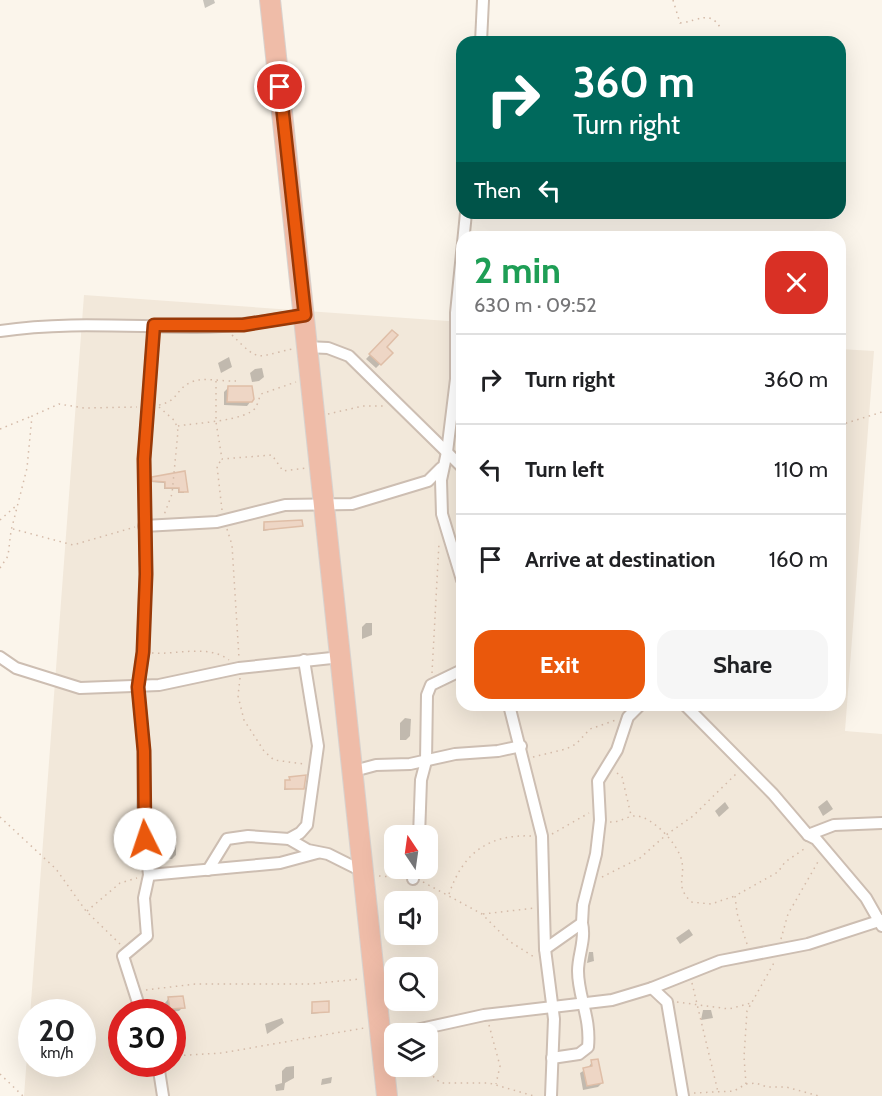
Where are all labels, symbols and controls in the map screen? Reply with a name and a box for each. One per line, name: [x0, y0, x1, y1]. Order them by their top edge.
text: 360 m: [573, 56, 695, 108]
icon: right: [474, 60, 552, 138]
pin: [254, 61, 305, 112]
icon: arrive: [263, 70, 296, 103]
text: Turn right: [573, 108, 680, 141]
icon: left: [533, 174, 566, 207]
text: Then: [474, 177, 521, 204]
text: 2 min: [474, 248, 561, 292]
button: close: [765, 251, 828, 314]
text: 630 m · 09:52: [474, 293, 597, 317]
icon: right: [474, 363, 507, 396]
text: Turn right: [525, 366, 615, 393]
text: 360 m: [764, 366, 828, 393]
icon: left: [474, 453, 507, 486]
text: Turn left: [525, 456, 604, 483]
text: 110 m: [774, 456, 828, 483]
icon: arrive: [474, 543, 507, 576]
text: Arrive at destination: [525, 546, 715, 573]
text: 160 m: [769, 546, 828, 573]
button: Exit: [474, 630, 645, 699]
button: Share: [657, 630, 828, 699]
position arrow: [113, 807, 177, 871]
north arrow: [384, 825, 438, 879]
map controls: [384, 825, 438, 1077]
button: sound: [384, 891, 438, 945]
button: search: [384, 957, 438, 1011]
speed limit sign: 30: [108, 999, 186, 1077]
text: 20: [38, 1012, 76, 1049]
button: layers: [384, 1023, 438, 1077]
text: km/h: [41, 1044, 73, 1062]

